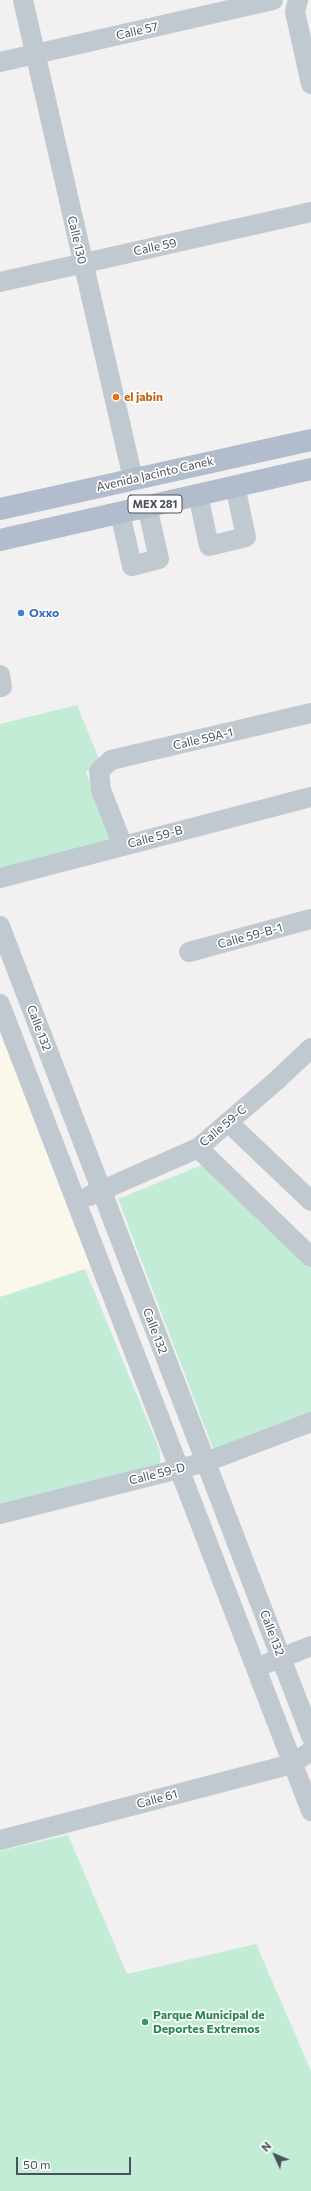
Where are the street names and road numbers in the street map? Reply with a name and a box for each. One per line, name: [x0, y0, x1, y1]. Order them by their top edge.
street label: Calle 57: [115, 19, 159, 43]
street label: Calle 130: [64, 214, 90, 266]
street label: Calle 59: [132, 235, 178, 259]
street label: Avenida Jacinto Canek: [95, 454, 215, 494]
road number: MEX 281: [128, 495, 182, 513]
street label: Calle 59A-1: [171, 725, 235, 753]
street label: Calle 59-B: [126, 823, 184, 851]
street label: Calle 59-B-1: [216, 920, 284, 952]
street label: Calle 132: [24, 1003, 54, 1053]
street label: Calle 59-C: [197, 1102, 249, 1150]
street label: Calle 132: [140, 1306, 170, 1356]
street label: Calle 59-D: [127, 1460, 187, 1488]
street label: Calle 132: [257, 1608, 287, 1658]
street label: Calle 61: [135, 1787, 179, 1811]

